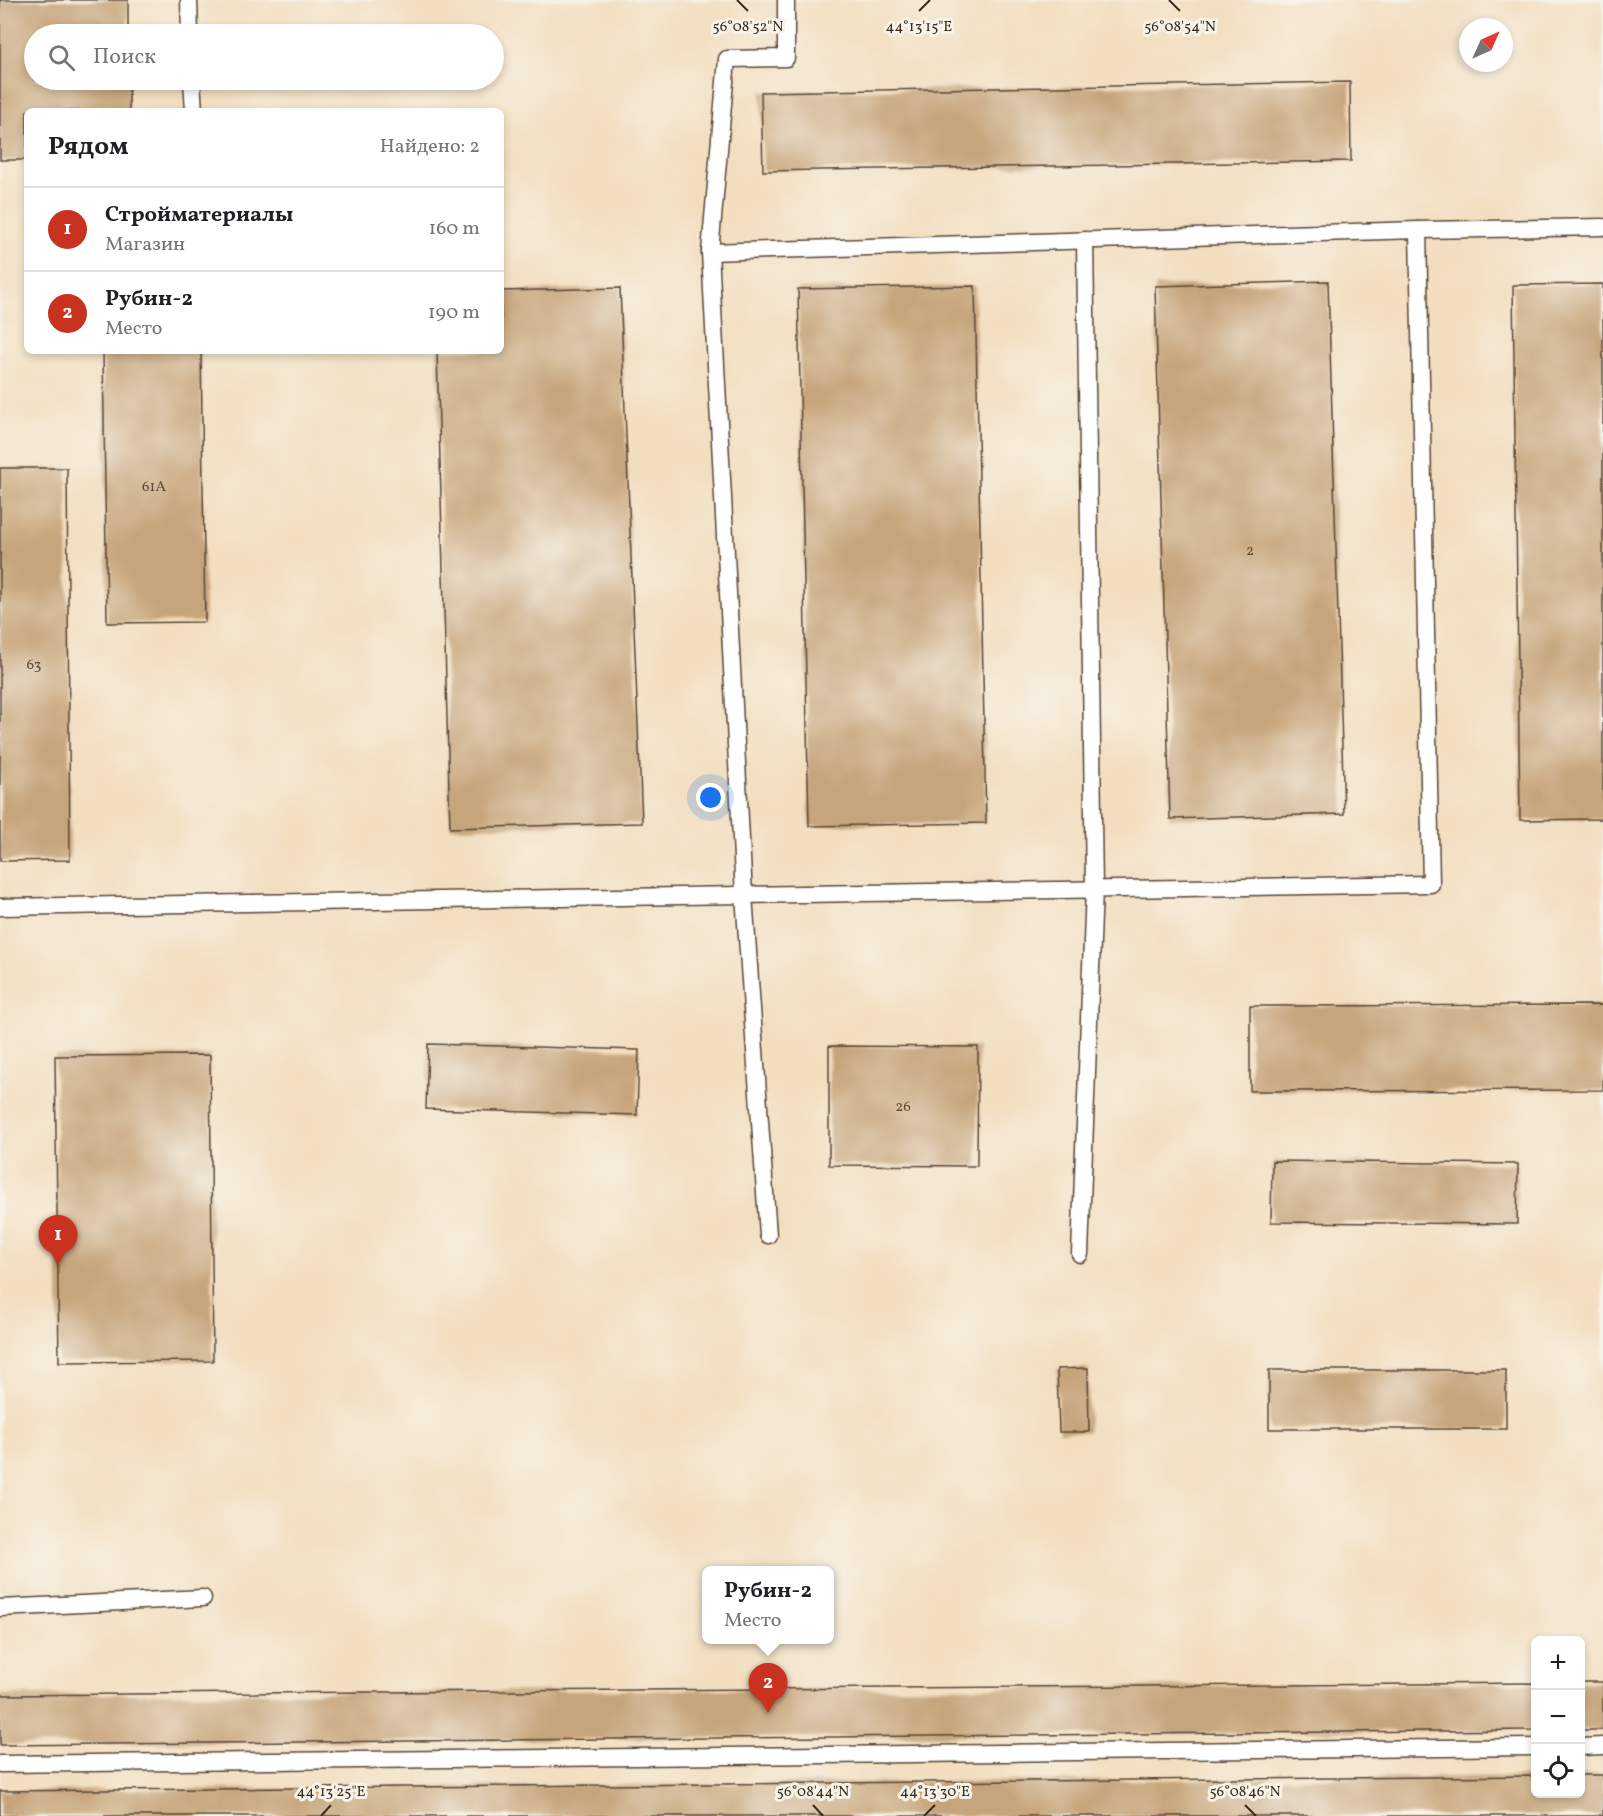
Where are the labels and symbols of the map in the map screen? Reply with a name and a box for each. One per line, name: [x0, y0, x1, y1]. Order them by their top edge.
text: 56°08'52"N: [713, 17, 783, 38]
text: 44°13'15"E: [886, 17, 952, 38]
text: 56°08'54"N: [1144, 17, 1216, 38]
north arrow: [1459, 18, 1513, 72]
house number: 61А: [142, 477, 166, 498]
house number: 2: [1246, 541, 1254, 562]
house number: 63: [26, 655, 42, 676]
your location: [696, 783, 725, 812]
house number: 26: [895, 1097, 911, 1118]
pin: 1: [38, 1216, 78, 1265]
pin: 2: [748, 1664, 788, 1713]
text: 44°13'25"E: [297, 1782, 365, 1803]
text: 56°08'44"N: [777, 1782, 849, 1803]
text: 44°13'30"E: [900, 1782, 970, 1803]
text: 56°08'46"N: [1209, 1782, 1281, 1803]

